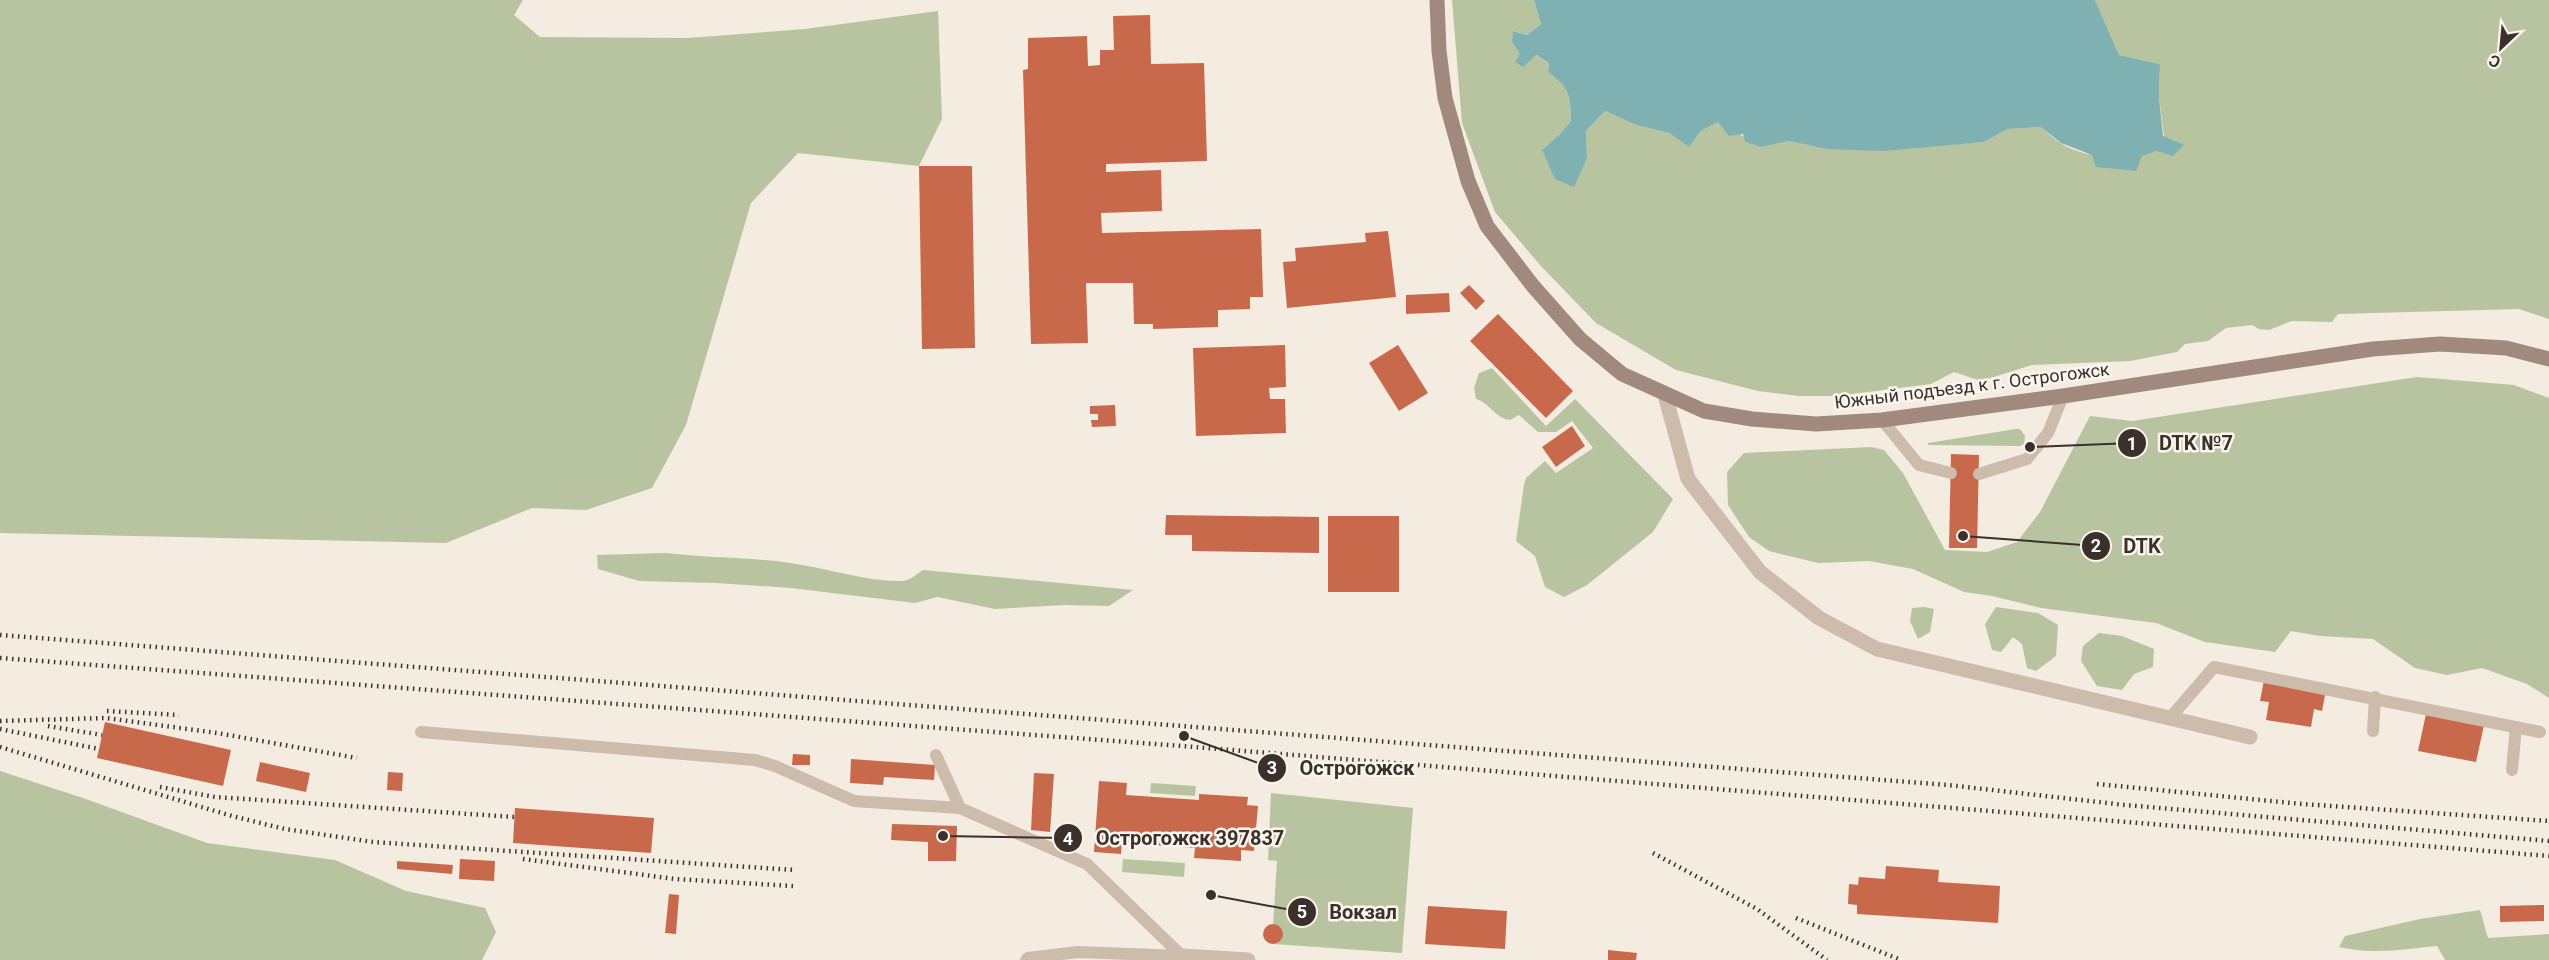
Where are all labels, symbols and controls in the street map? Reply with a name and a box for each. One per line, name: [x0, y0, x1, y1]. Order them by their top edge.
north arrow: [2471, 18, 2531, 78]
text: С: [2486, 50, 2504, 72]
street label: Южный подъезд к г. Острогожск: [1833, 358, 2111, 413]
callout: DTK №7: [2117, 424, 2245, 462]
text: DTK №7: [2159, 431, 2233, 455]
text: 1: [2127, 433, 2137, 454]
callout: DTK: [2081, 527, 2173, 565]
text: DTK: [2123, 534, 2161, 558]
text: 2: [2091, 535, 2101, 556]
callout: Острогожск: [1257, 749, 1426, 787]
text: Острогожск: [1300, 756, 1415, 780]
text: 3: [1267, 757, 1277, 778]
callout: Острогожск 397837: [1053, 819, 1296, 857]
text: Острогожск 397837: [1096, 826, 1284, 850]
text: 4: [1063, 828, 1073, 849]
callout: Вокзал: [1287, 893, 1408, 931]
text: Вокзал: [1329, 900, 1397, 924]
text: 5: [1297, 901, 1307, 922]

